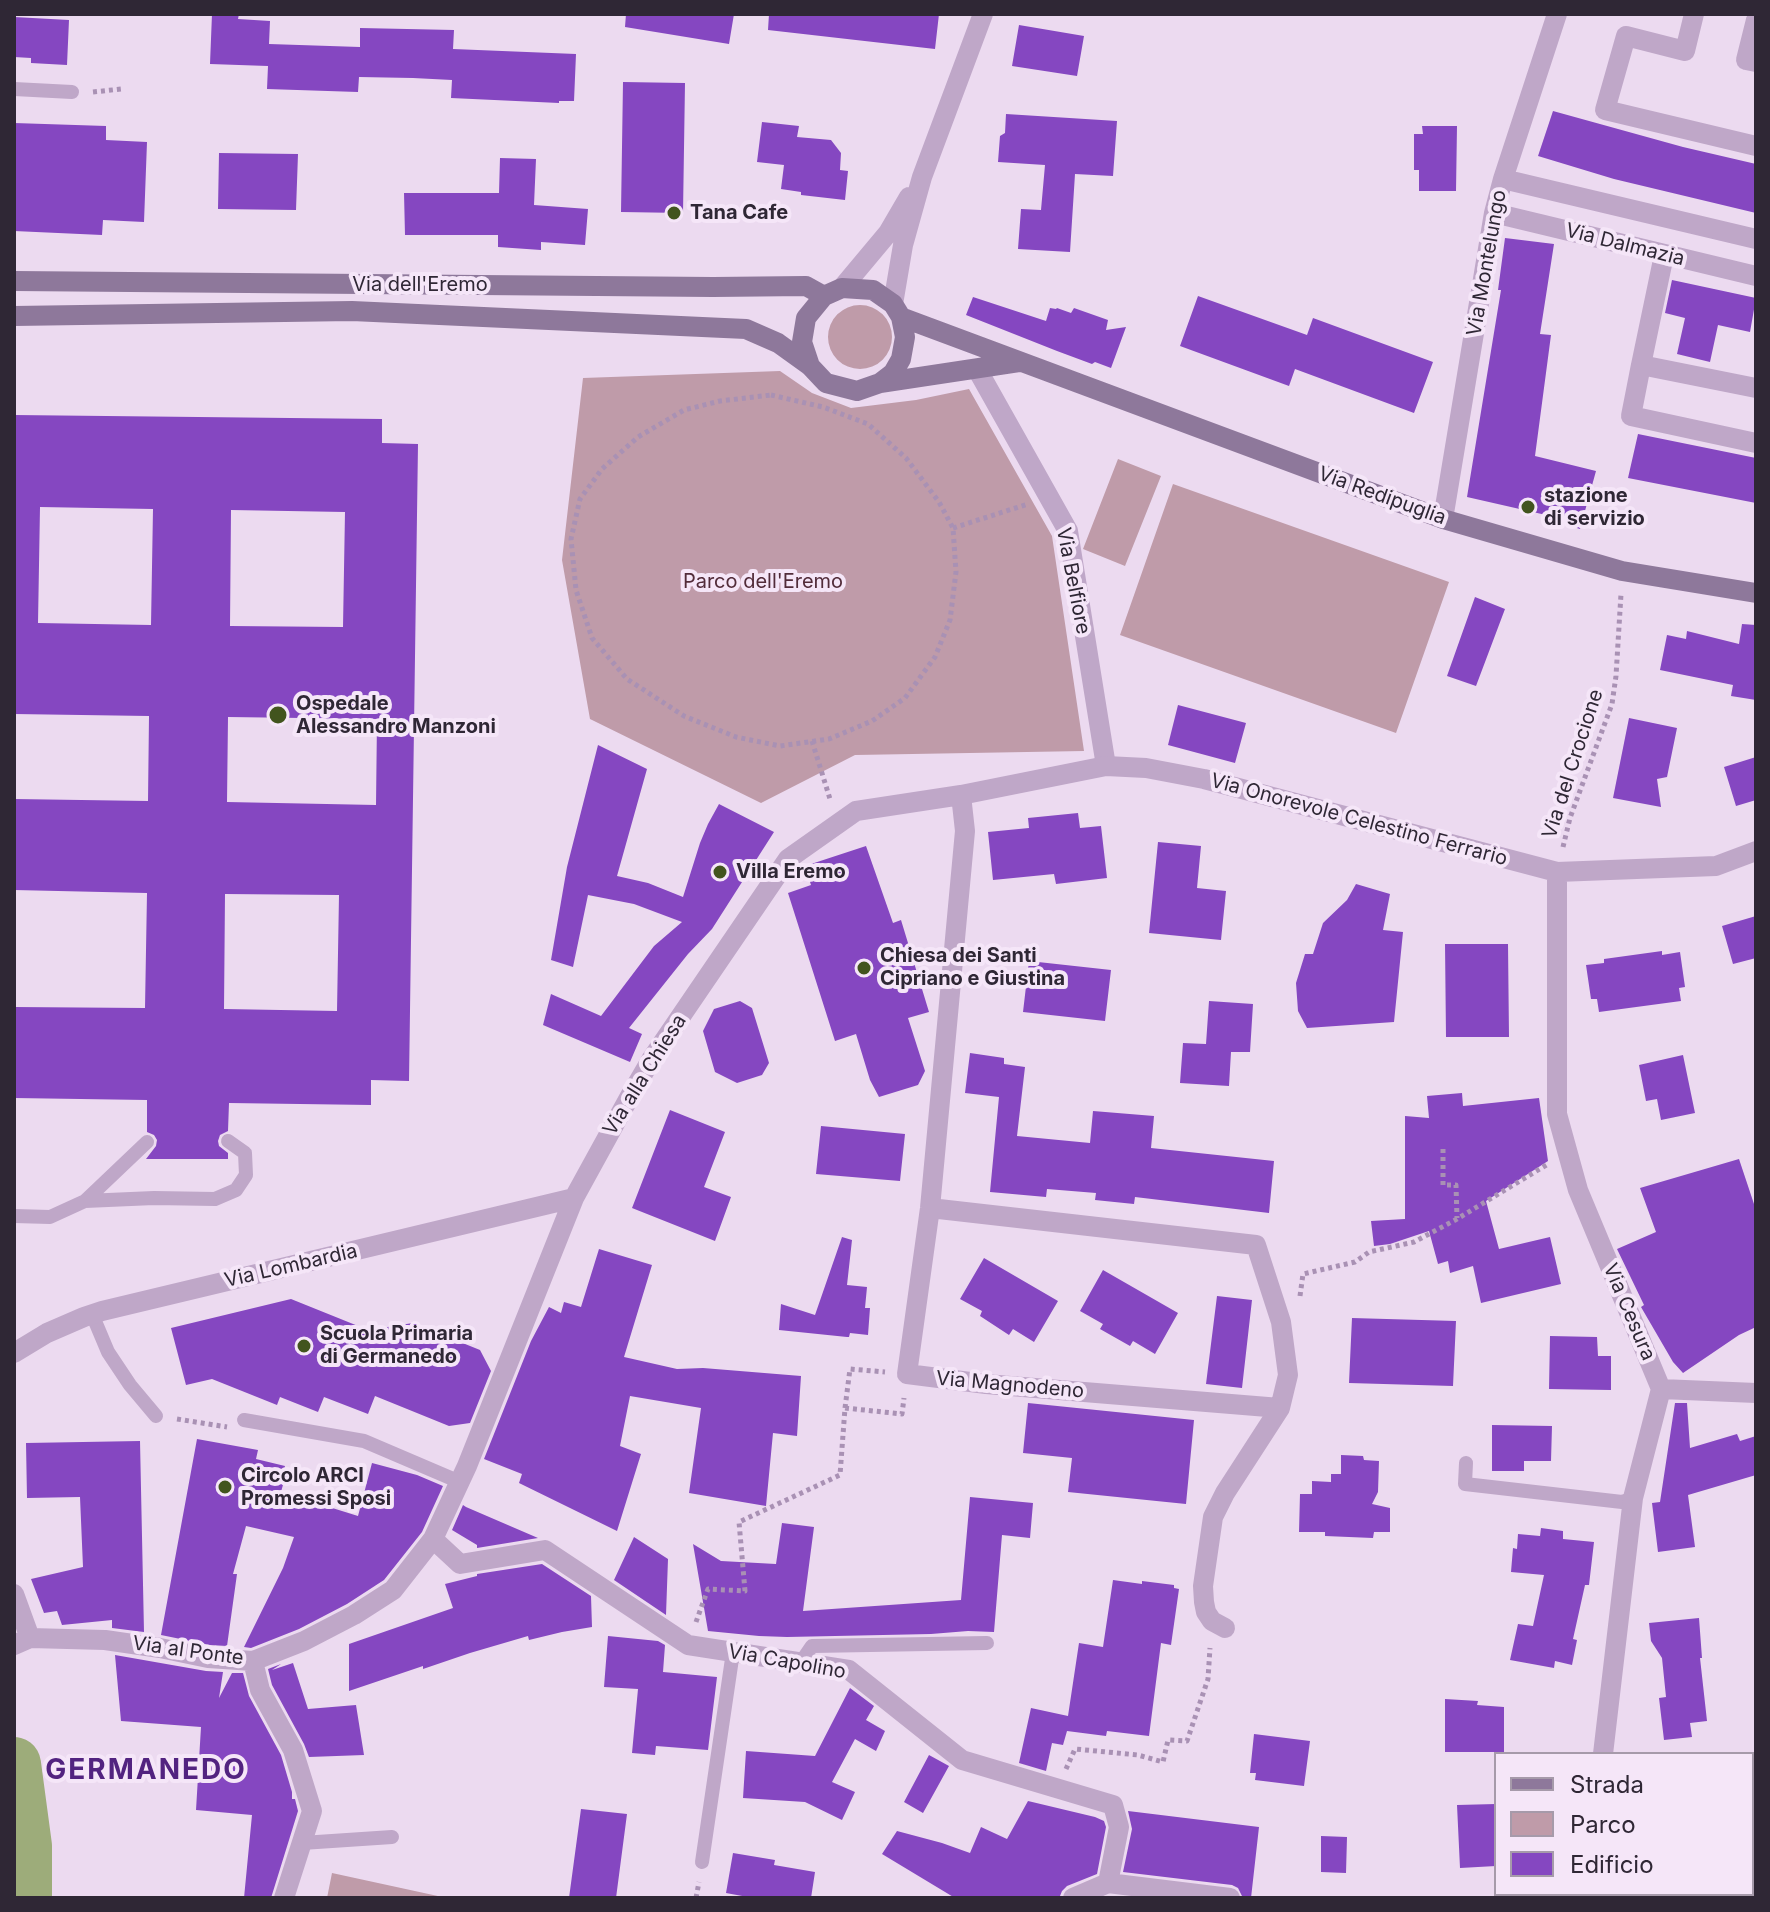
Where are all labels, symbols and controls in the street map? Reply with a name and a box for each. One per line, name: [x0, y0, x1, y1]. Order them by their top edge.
street label: Via Montelungo: [1462, 188, 1512, 338]
place label: Tana Cafe: [690, 201, 788, 225]
marker: Tana Cafe: [665, 204, 683, 222]
street label: Via Dalmazia: [1563, 219, 1687, 271]
street label: Via dell'Eremo: [352, 273, 488, 297]
street label: Via Redipuglia: [1315, 462, 1449, 530]
place label: stazione di servizio: [1544, 484, 1645, 531]
marker: stazione di servizio: [1519, 498, 1537, 516]
street label: Via Belfiore: [1051, 526, 1095, 636]
park label: Parco dell'Eremo: [683, 570, 843, 594]
street label: Via del Crocione: [1538, 686, 1608, 842]
place label: Ospedale Alessandro Manzoni: [296, 692, 496, 739]
marker: Ospedale Alessandro Manzoni: [267, 704, 289, 726]
street label: Via Onorevole Celestino Ferrario: [1208, 769, 1510, 871]
place label: Villa Eremo: [736, 860, 846, 884]
marker: Villa Eremo: [711, 863, 729, 881]
place label: Chiesa dei Santi Cipriano e Giustina: [880, 944, 1065, 991]
marker: Chiesa dei Santi Cipriano e Giustina: [855, 959, 873, 977]
street label: Via alla Chiesa: [598, 1010, 692, 1140]
street label: Via Lombardia: [222, 1239, 360, 1293]
street label: Via Cesura: [1598, 1260, 1660, 1364]
place label: Scuola Primaria di Germanedo: [320, 1322, 473, 1369]
marker: Scuola Primaria di Germanedo: [295, 1337, 313, 1355]
street label: Via Magnodeno: [935, 1367, 1085, 1403]
place label: Circolo ARCI Promessi Sposi: [241, 1464, 391, 1511]
marker: Circolo ARCI Promessi Sposi: [216, 1478, 234, 1496]
street label: Via al Ponte: [131, 1631, 245, 1671]
street label: Via Capolino: [726, 1640, 848, 1684]
legend: [1494, 1752, 1754, 1896]
district label: GERMANEDO: [45, 1754, 247, 1788]
text: Strada: [1570, 1770, 1644, 1799]
text: Parco: [1570, 1810, 1636, 1839]
text: Edificio: [1570, 1850, 1654, 1879]

